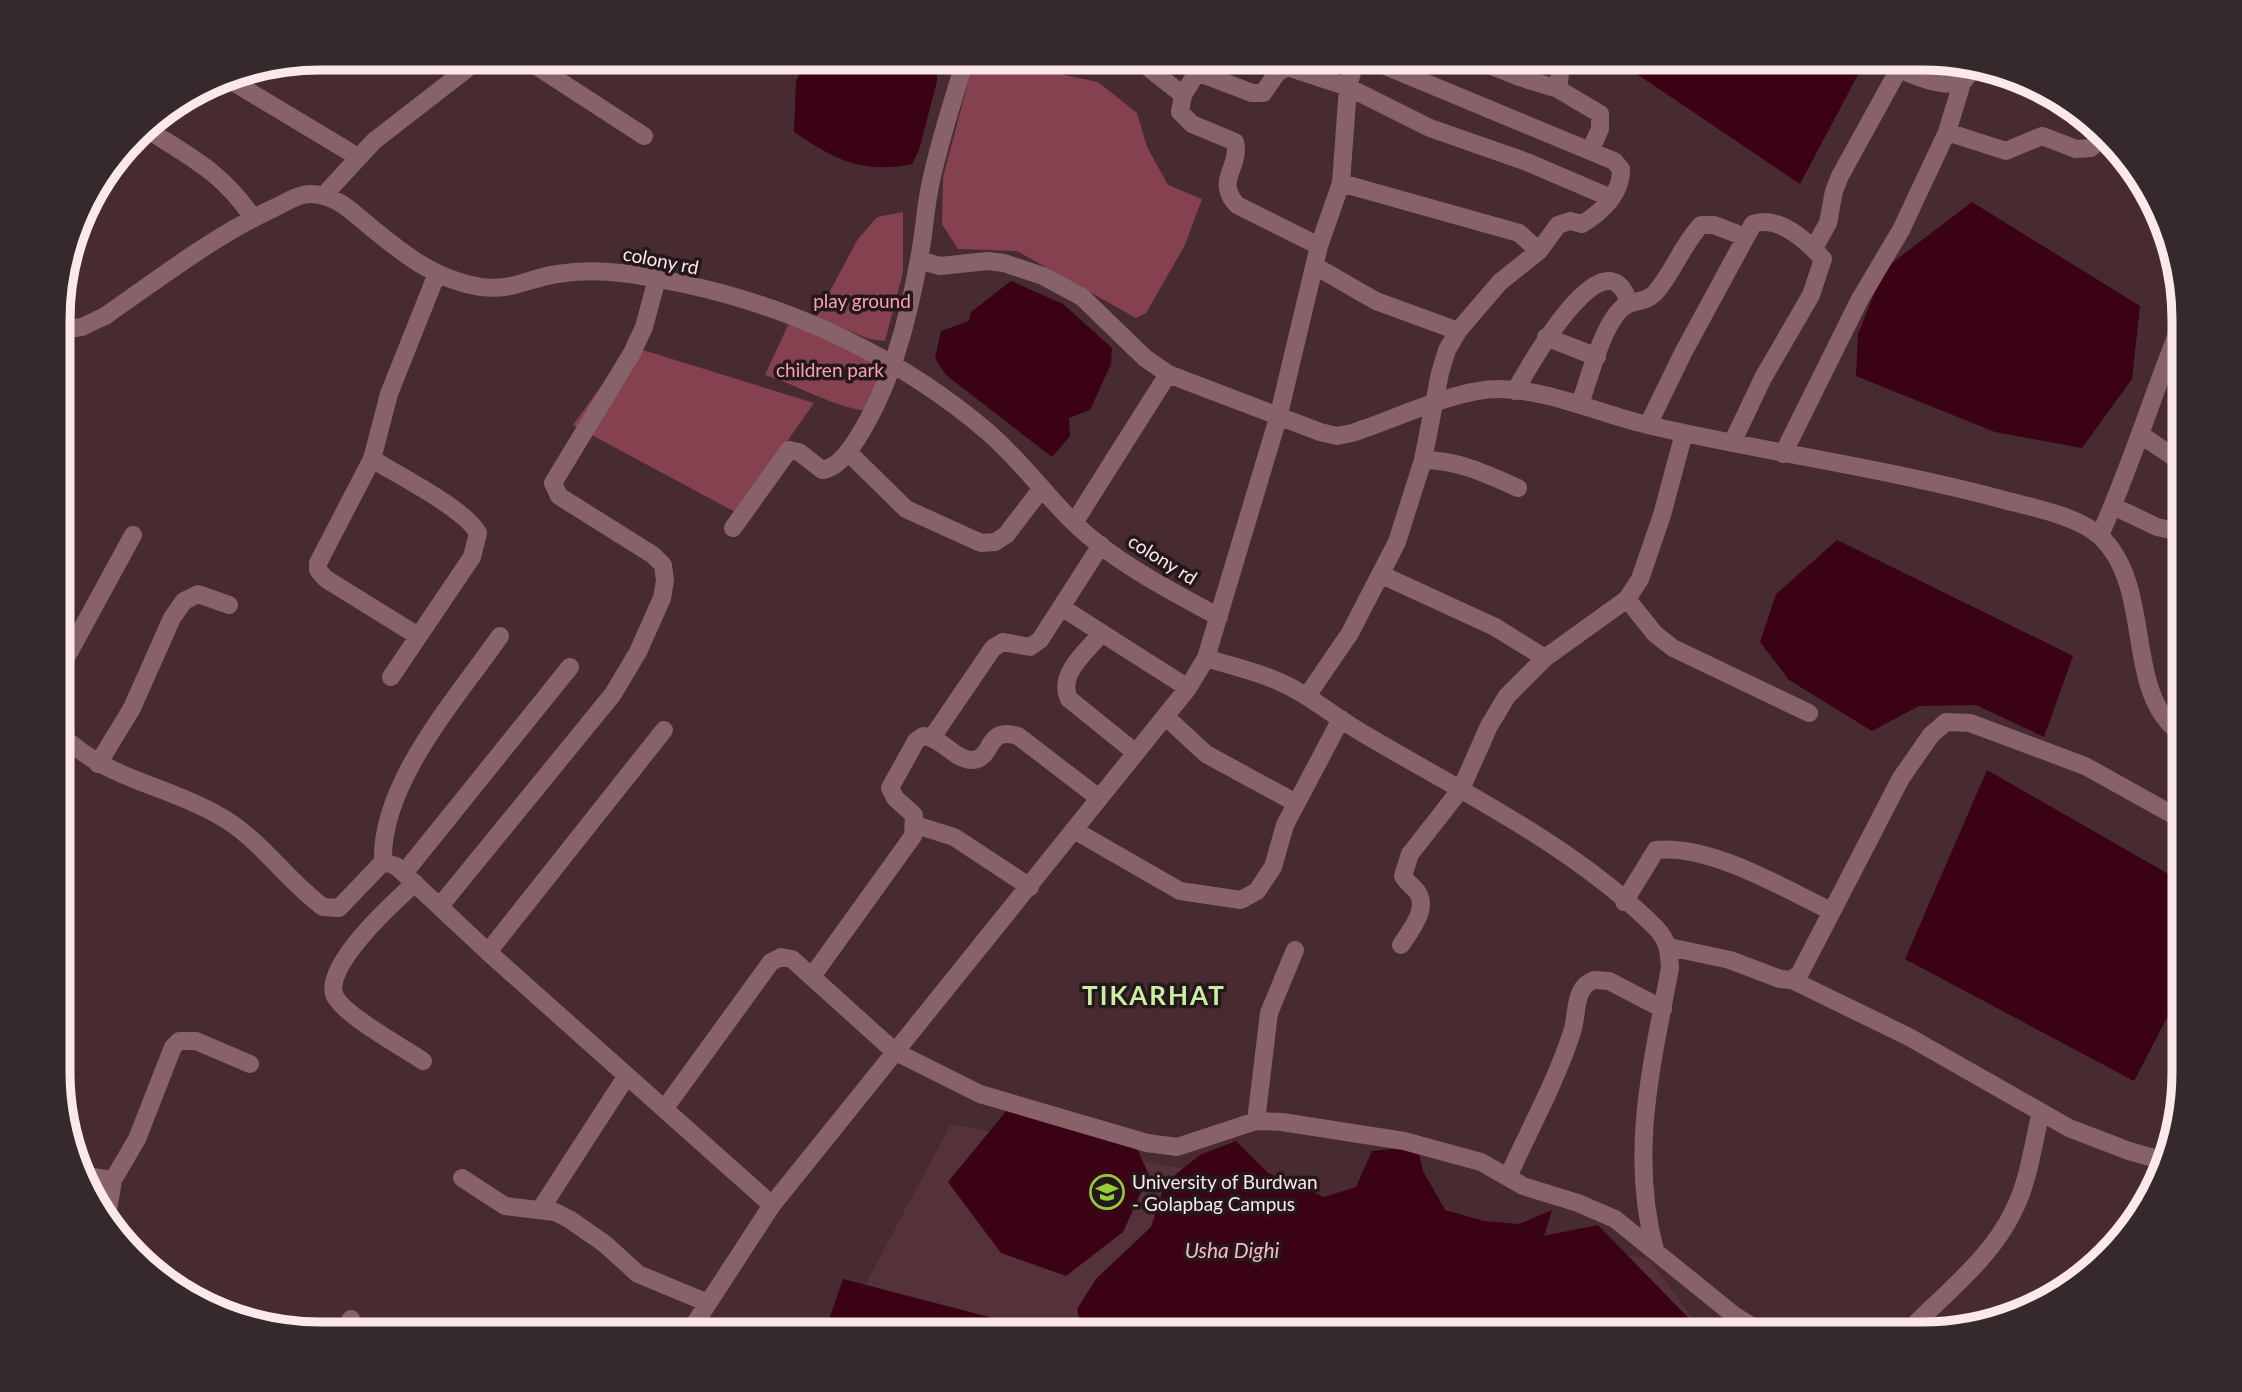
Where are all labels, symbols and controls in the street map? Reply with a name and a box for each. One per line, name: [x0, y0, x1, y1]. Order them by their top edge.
street label: colony rd: [621, 241, 701, 279]
park label: play ground: [813, 289, 911, 312]
park label: children park: [776, 358, 884, 381]
street label: colony rd: [1124, 529, 1202, 589]
district label: TIKARHAT: [1082, 979, 1226, 1011]
place label: University of Burdwan - Golapbag Campus: [1132, 1170, 1318, 1215]
school or university icon: University of Burdwan - Golapbag Campus: [1088, 1173, 1126, 1211]
water label: Usha Dighi: [1185, 1237, 1280, 1262]

